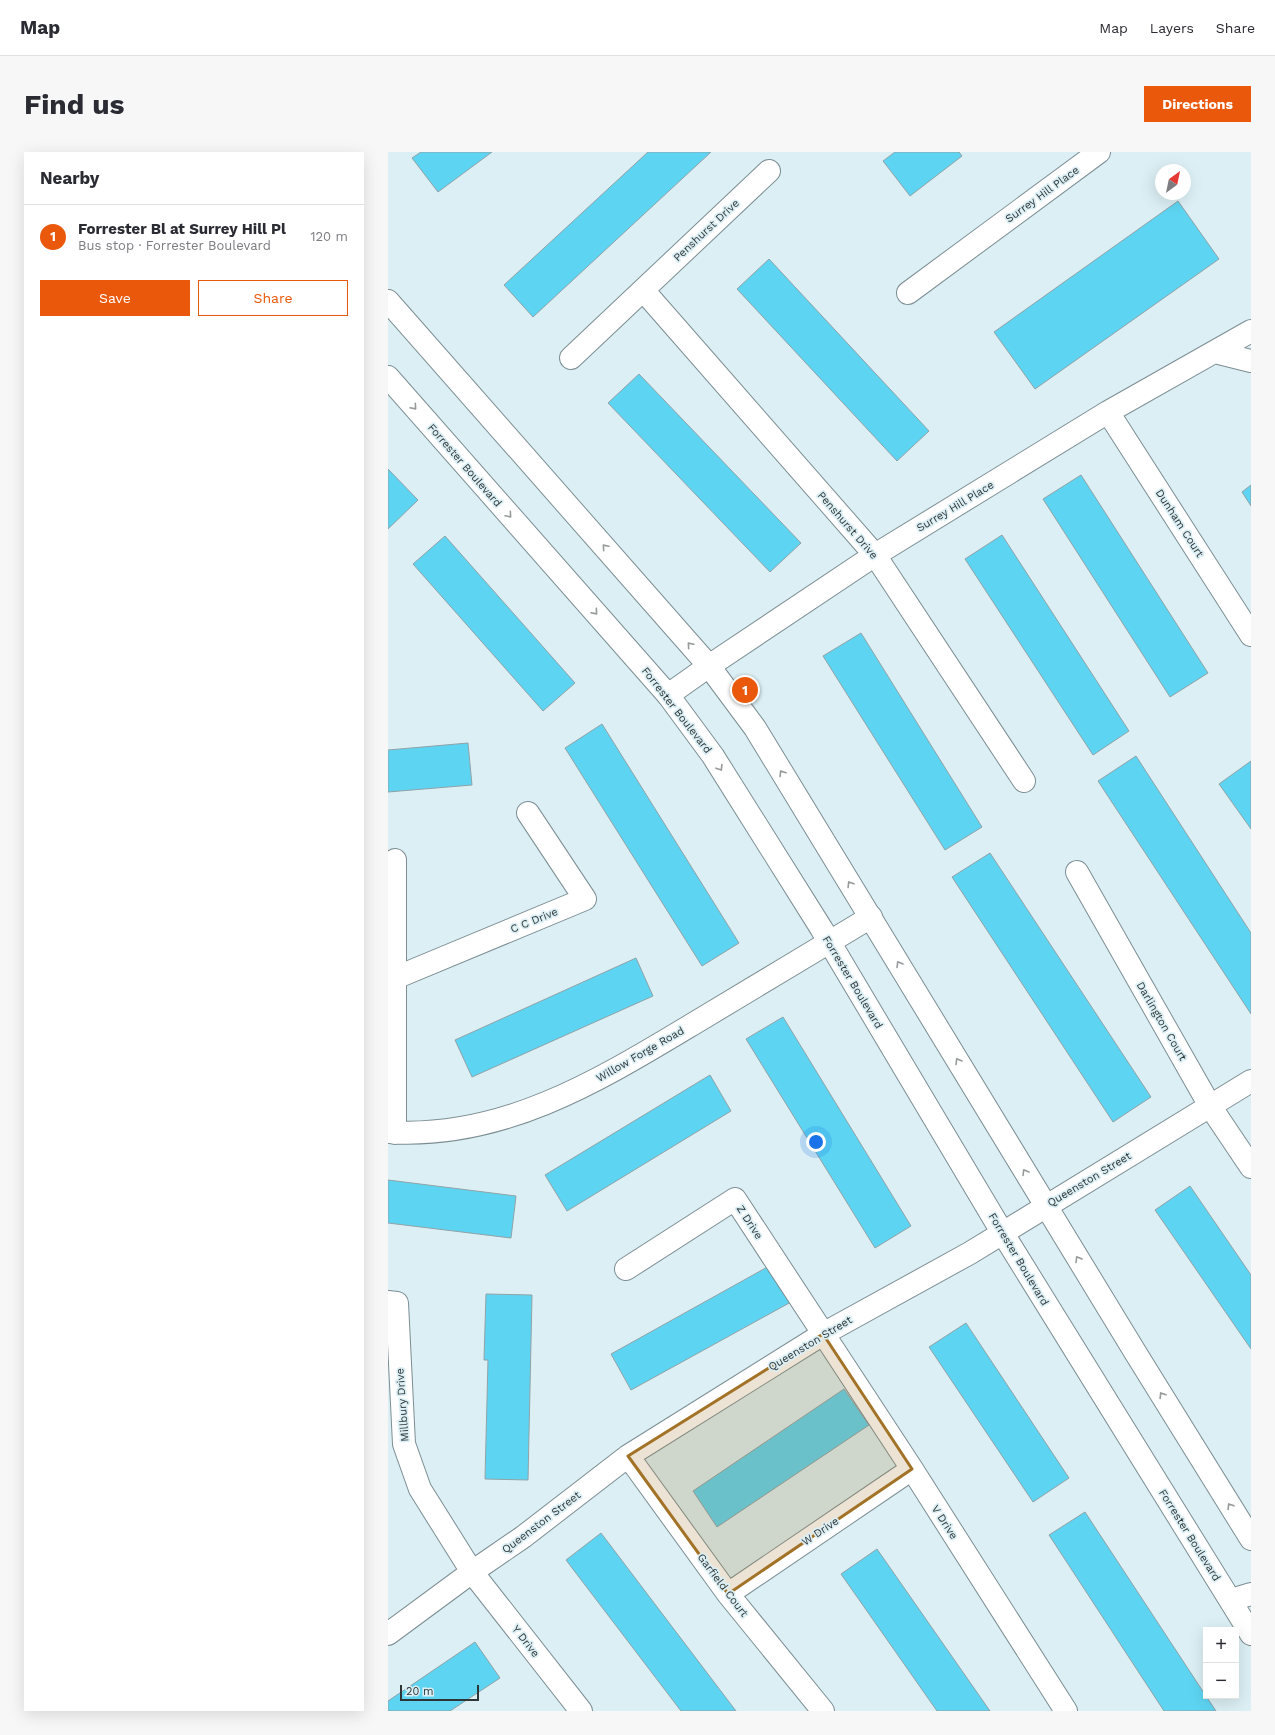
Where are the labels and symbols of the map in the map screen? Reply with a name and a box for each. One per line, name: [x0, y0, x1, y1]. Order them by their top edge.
street label: Surrey Hill Place: [1003, 163, 1082, 225]
north arrow: [1155, 164, 1191, 200]
street label: Penshurst Drive: [671, 197, 742, 264]
one-way arrow: [409, 402, 416, 409]
street label: Forrester Boulevard: [425, 421, 504, 509]
street label: Surrey Hill Place: [914, 478, 996, 535]
street label: Dunham Court: [1153, 487, 1207, 560]
street label: Penshurst Drive: [815, 489, 880, 562]
one-way arrow: [504, 510, 511, 517]
one-way arrow: [602, 544, 609, 552]
one-way arrow: [590, 607, 598, 615]
one-way arrow: [688, 642, 695, 649]
street label: Forrester Boulevard: [639, 665, 714, 756]
pin: 1: [732, 675, 758, 705]
one-way arrow: [716, 764, 723, 771]
one-way arrow: [780, 770, 787, 777]
one-way arrow: [848, 881, 855, 888]
street label: C C Drive: [509, 905, 560, 936]
street label: Forrester Boulevard: [820, 934, 885, 1031]
one-way arrow: [897, 961, 904, 968]
street label: Darlington Court: [1134, 979, 1190, 1063]
street label: Willow Forge Road: [594, 1024, 686, 1085]
one-way arrow: [955, 1058, 963, 1065]
your location: [806, 1132, 826, 1152]
street label: Queenston Street: [1045, 1149, 1134, 1210]
one-way arrow: [1022, 1169, 1030, 1176]
street label: Z Drive: [734, 1203, 765, 1242]
street label: Forrester Boulevard: [986, 1211, 1051, 1308]
one-way arrow: [1075, 1256, 1082, 1263]
street label: Queenston Street: [766, 1313, 855, 1374]
street label: Millbury Drive: [393, 1368, 412, 1442]
one-way arrow: [1159, 1392, 1166, 1399]
street label: Forrester Boulevard: [1156, 1487, 1223, 1584]
street label: Queenston Street: [499, 1488, 584, 1556]
street label: V Drive: [929, 1503, 960, 1542]
one-way arrow: [1228, 1503, 1235, 1510]
street label: W Drive: [799, 1514, 841, 1548]
street label: Garfield Court: [695, 1551, 751, 1620]
street label: Y Drive: [509, 1623, 542, 1660]
scale bar: [400, 1683, 479, 1702]

